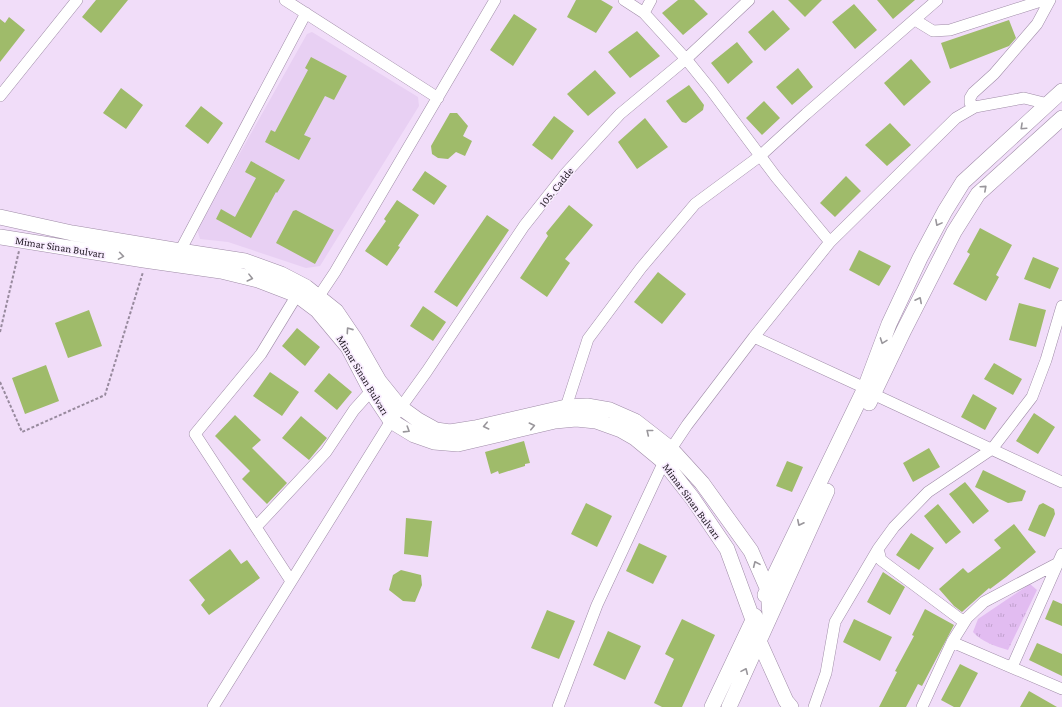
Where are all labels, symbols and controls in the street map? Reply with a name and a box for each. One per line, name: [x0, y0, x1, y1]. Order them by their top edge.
one-way arrow: [1020, 122, 1028, 129]
street label: 105. Cadde: [536, 165, 576, 209]
one-way arrow: [979, 186, 987, 193]
one-way arrow: [935, 219, 943, 227]
street label: Mimar Sinan Bulvarı: [14, 234, 106, 260]
one-way arrow: [118, 251, 125, 260]
one-way arrow: [246, 273, 253, 281]
one-way arrow: [914, 297, 922, 305]
one-way arrow: [346, 327, 354, 334]
street label: Mimar Sinan Bulvarı: [335, 333, 392, 417]
one-way arrow: [879, 337, 887, 344]
one-way arrow: [483, 421, 490, 430]
one-way arrow: [529, 423, 535, 431]
one-way arrow: [403, 426, 410, 433]
one-way arrow: [646, 429, 653, 436]
street label: Mimar Sinan Bulvarı: [661, 461, 724, 541]
one-way arrow: [797, 518, 805, 526]
one-way arrow: [753, 561, 761, 568]
one-way arrow: [740, 668, 748, 676]

